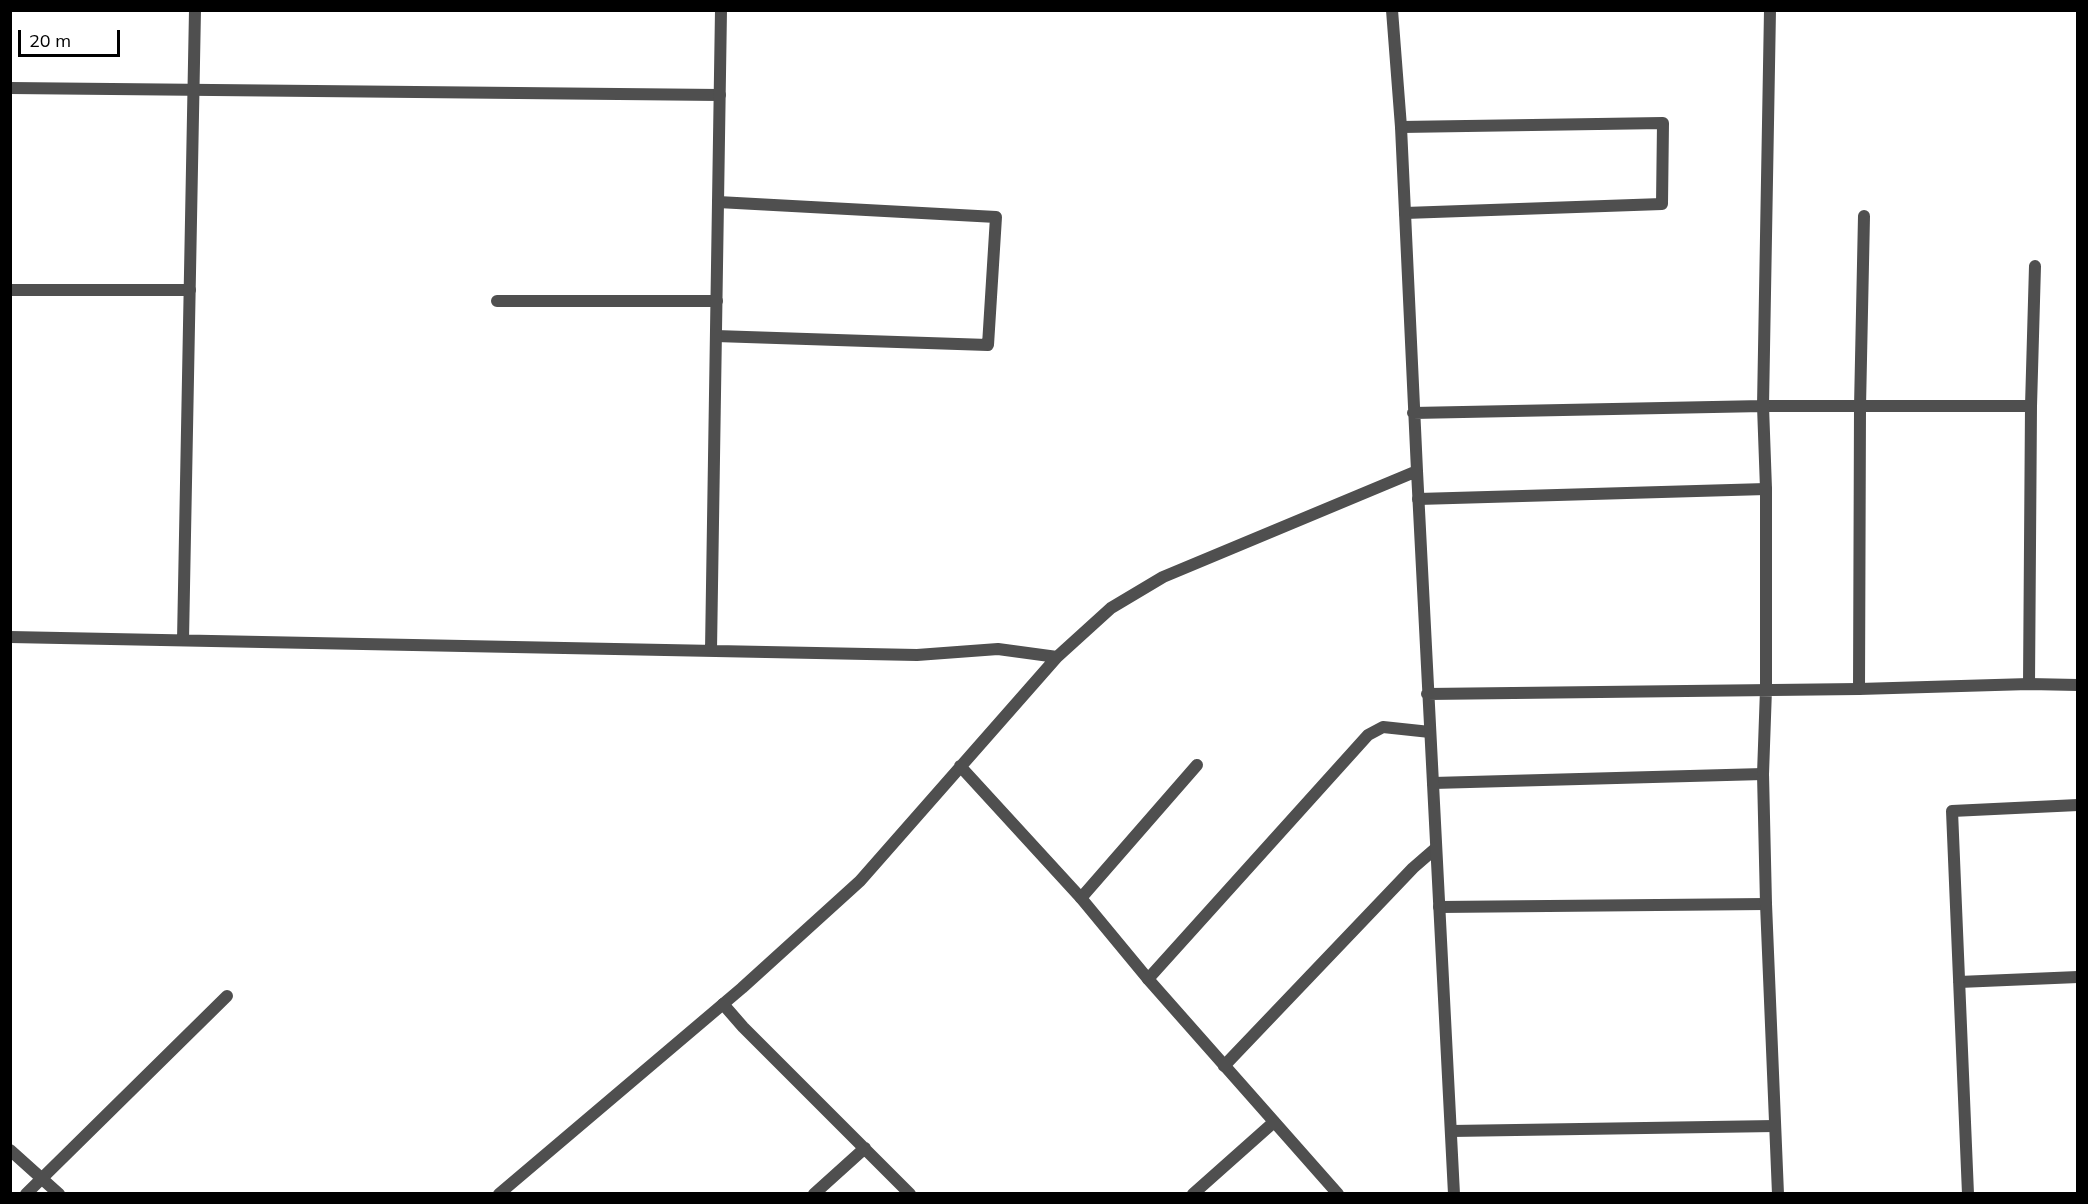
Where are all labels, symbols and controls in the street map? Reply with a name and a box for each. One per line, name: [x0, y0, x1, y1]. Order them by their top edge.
scale bar: [21, 18, 123, 56]
text: 20 m: [29, 29, 71, 52]

